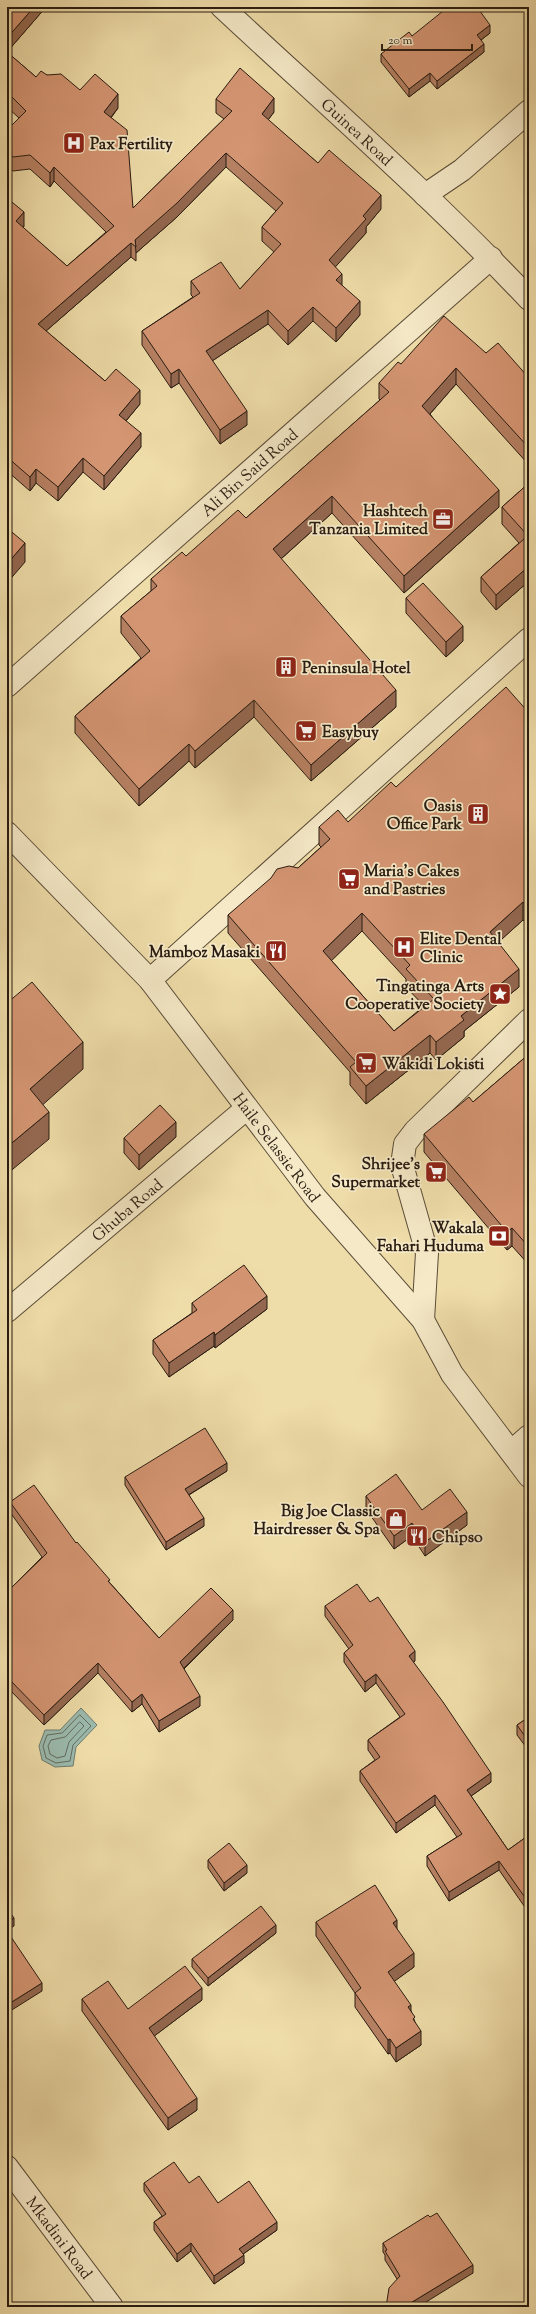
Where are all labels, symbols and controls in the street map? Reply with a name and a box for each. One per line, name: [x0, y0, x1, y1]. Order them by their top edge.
scale bar: [382, 26, 472, 52]
text: 20 m: [388, 32, 413, 50]
street label: Guinea Road: [315, 94, 397, 173]
hospital icon: Pax Fertility: [61, 130, 87, 156]
place label: Pax Fertility: [90, 134, 173, 157]
street label: Ali Bin Said Road: [197, 425, 304, 523]
place label: Hashtech Tanzania Limited: [309, 501, 429, 542]
office icon: Hashtech Tanzania Limited: [430, 506, 456, 532]
building icon: Peninsula Hotel: [273, 654, 299, 680]
place label: Peninsula Hotel: [302, 658, 411, 681]
supermarket icon: Easybuy: [293, 718, 319, 744]
place label: Easybuy: [322, 722, 379, 745]
place label: Oasis Office Park: [387, 796, 462, 837]
building icon: Oasis Office Park: [465, 801, 491, 827]
place label: Maria's Cakes and Pastries: [364, 861, 459, 902]
supermarket icon: Maria's Cakes and Pastries: [336, 866, 362, 892]
place label: Elite Dental Clinic: [420, 929, 502, 970]
hospital icon: Elite Dental Clinic: [391, 934, 417, 960]
restaurant icon: Mamboz Masaki: [263, 938, 289, 964]
place label: Mamboz Masaki: [149, 942, 260, 965]
place label: Tingatinga Arts Cooperative Society: [345, 976, 484, 1017]
place icon: Tingatinga Arts Cooperative Society: [487, 981, 513, 1007]
supermarket icon: Wakidi Lokisti: [353, 1050, 379, 1076]
place label: Wakidi Lokisti: [382, 1054, 485, 1077]
street label: Haile Selassie Road: [226, 1089, 324, 1208]
place label: Shrijee's Supermarket: [331, 1154, 421, 1195]
supermarket icon: Shrijee's Supermarket: [423, 1159, 449, 1185]
street label: Ghuba Road: [88, 1175, 169, 1248]
place label: Wakala Fahari Huduma: [377, 1218, 485, 1259]
bank icon: Wakala Fahari Huduma: [486, 1223, 512, 1249]
place label: Big Joe Classic Hairdresser & Spa: [253, 1501, 381, 1542]
shop icon: Big Joe Classic Hairdresser & Spa: [383, 1506, 409, 1532]
restaurant icon: Chipso: [404, 1523, 430, 1549]
place label: Chipso: [432, 1527, 483, 1550]
street label: Mkadini Road: [19, 2193, 96, 2285]

